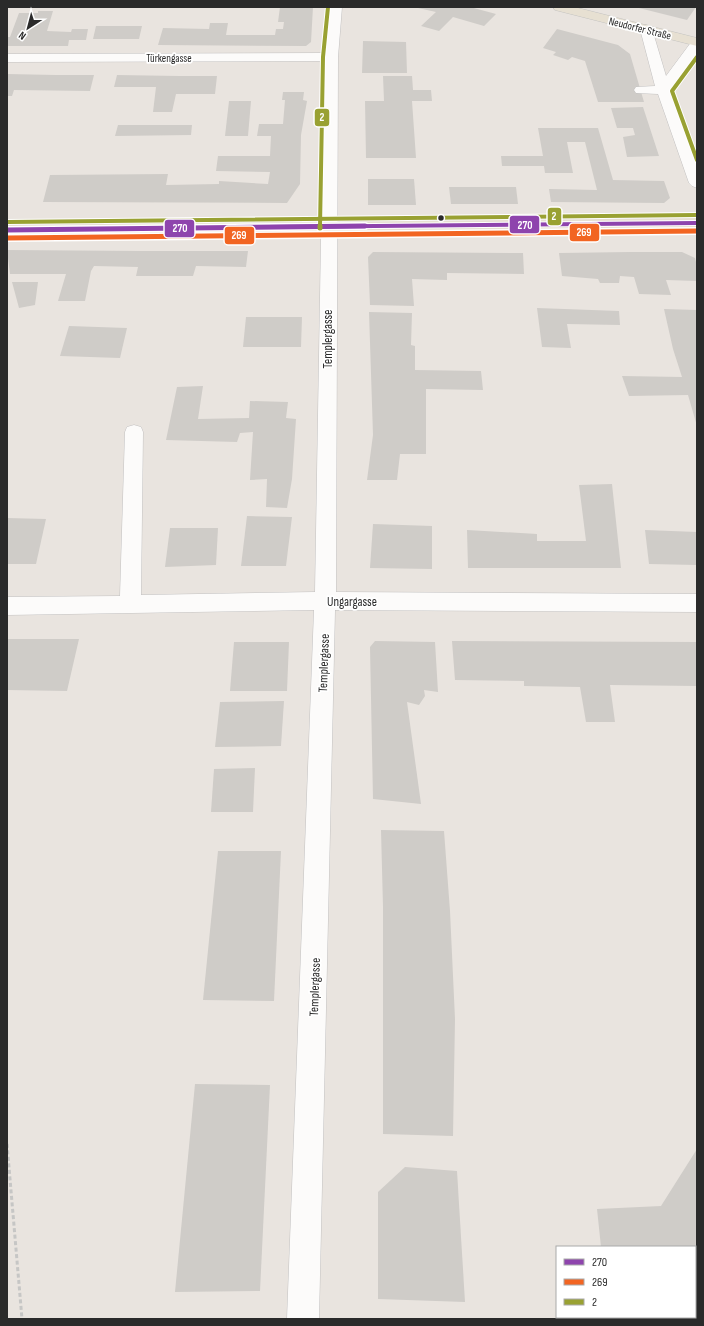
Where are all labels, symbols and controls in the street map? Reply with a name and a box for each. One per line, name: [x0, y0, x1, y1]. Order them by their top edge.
north arrow: [8, 8, 48, 48]
street label: Neudorfer Straße: [607, 14, 672, 42]
text: N: [16, 29, 29, 43]
street label: Türkengasse: [146, 52, 192, 65]
line badge: 2: [314, 108, 330, 127]
text: 2: [320, 111, 325, 124]
line badge: 2: [547, 207, 562, 226]
text: 2: [552, 210, 557, 223]
unlabelled marker: [436, 213, 446, 223]
line badge: 270: [509, 215, 540, 234]
line badge: 270: [164, 219, 195, 238]
text: 270: [518, 219, 532, 232]
text: 270: [173, 222, 187, 235]
line badge: 269: [569, 223, 600, 242]
line badge: 269: [224, 226, 255, 245]
text: 269: [576, 226, 592, 239]
text: 269: [231, 229, 247, 242]
street label: Templergasse: [320, 310, 336, 368]
street label: Ungargasse: [327, 594, 377, 610]
street label: Templergasse: [315, 633, 333, 693]
street label: Templergasse: [306, 957, 324, 1017]
legend: [556, 1246, 696, 1318]
text: 270: [592, 1255, 607, 1270]
text: 269: [592, 1275, 607, 1290]
text: 2: [592, 1295, 597, 1310]

